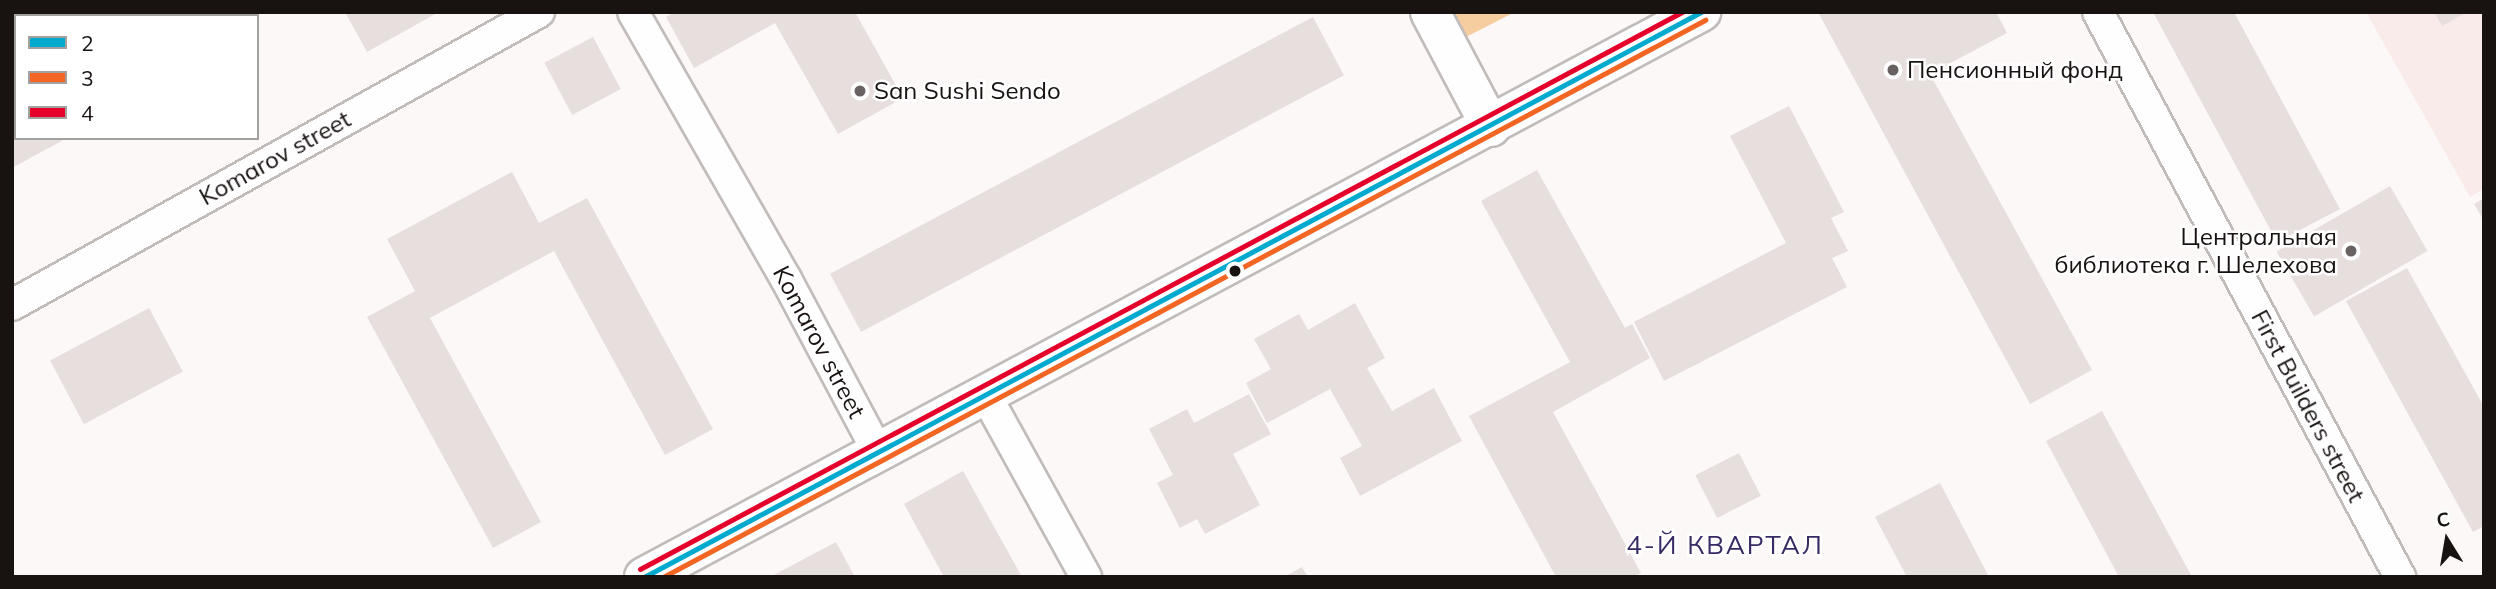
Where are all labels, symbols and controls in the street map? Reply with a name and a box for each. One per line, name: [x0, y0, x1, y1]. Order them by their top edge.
legend: [14, 14, 259, 140]
text: 2: [81, 30, 94, 56]
place label: Пенсионный фонд: [1907, 56, 2123, 84]
marker: Пенсионный фонд: [1885, 62, 1901, 78]
text: 3: [81, 65, 94, 91]
place label: San Sushi Sendo: [874, 77, 1061, 105]
marker: San Sushi Sendo: [852, 83, 868, 99]
text: 4: [81, 100, 94, 126]
street label: Komarov street: [194, 105, 356, 211]
place label: Центральная библиотека г. Шелехова: [2055, 223, 2337, 279]
marker: Центральная библиотека г. Шелехова: [2343, 243, 2359, 259]
street label: Komarov street: [767, 261, 871, 423]
unlabelled marker: [1228, 264, 1242, 278]
street label: First Builders street: [2245, 305, 2371, 507]
north arrow: [2412, 505, 2482, 575]
text: С: [2434, 506, 2452, 532]
district label: 4-Й КВАРТАЛ: [1628, 529, 1822, 561]

